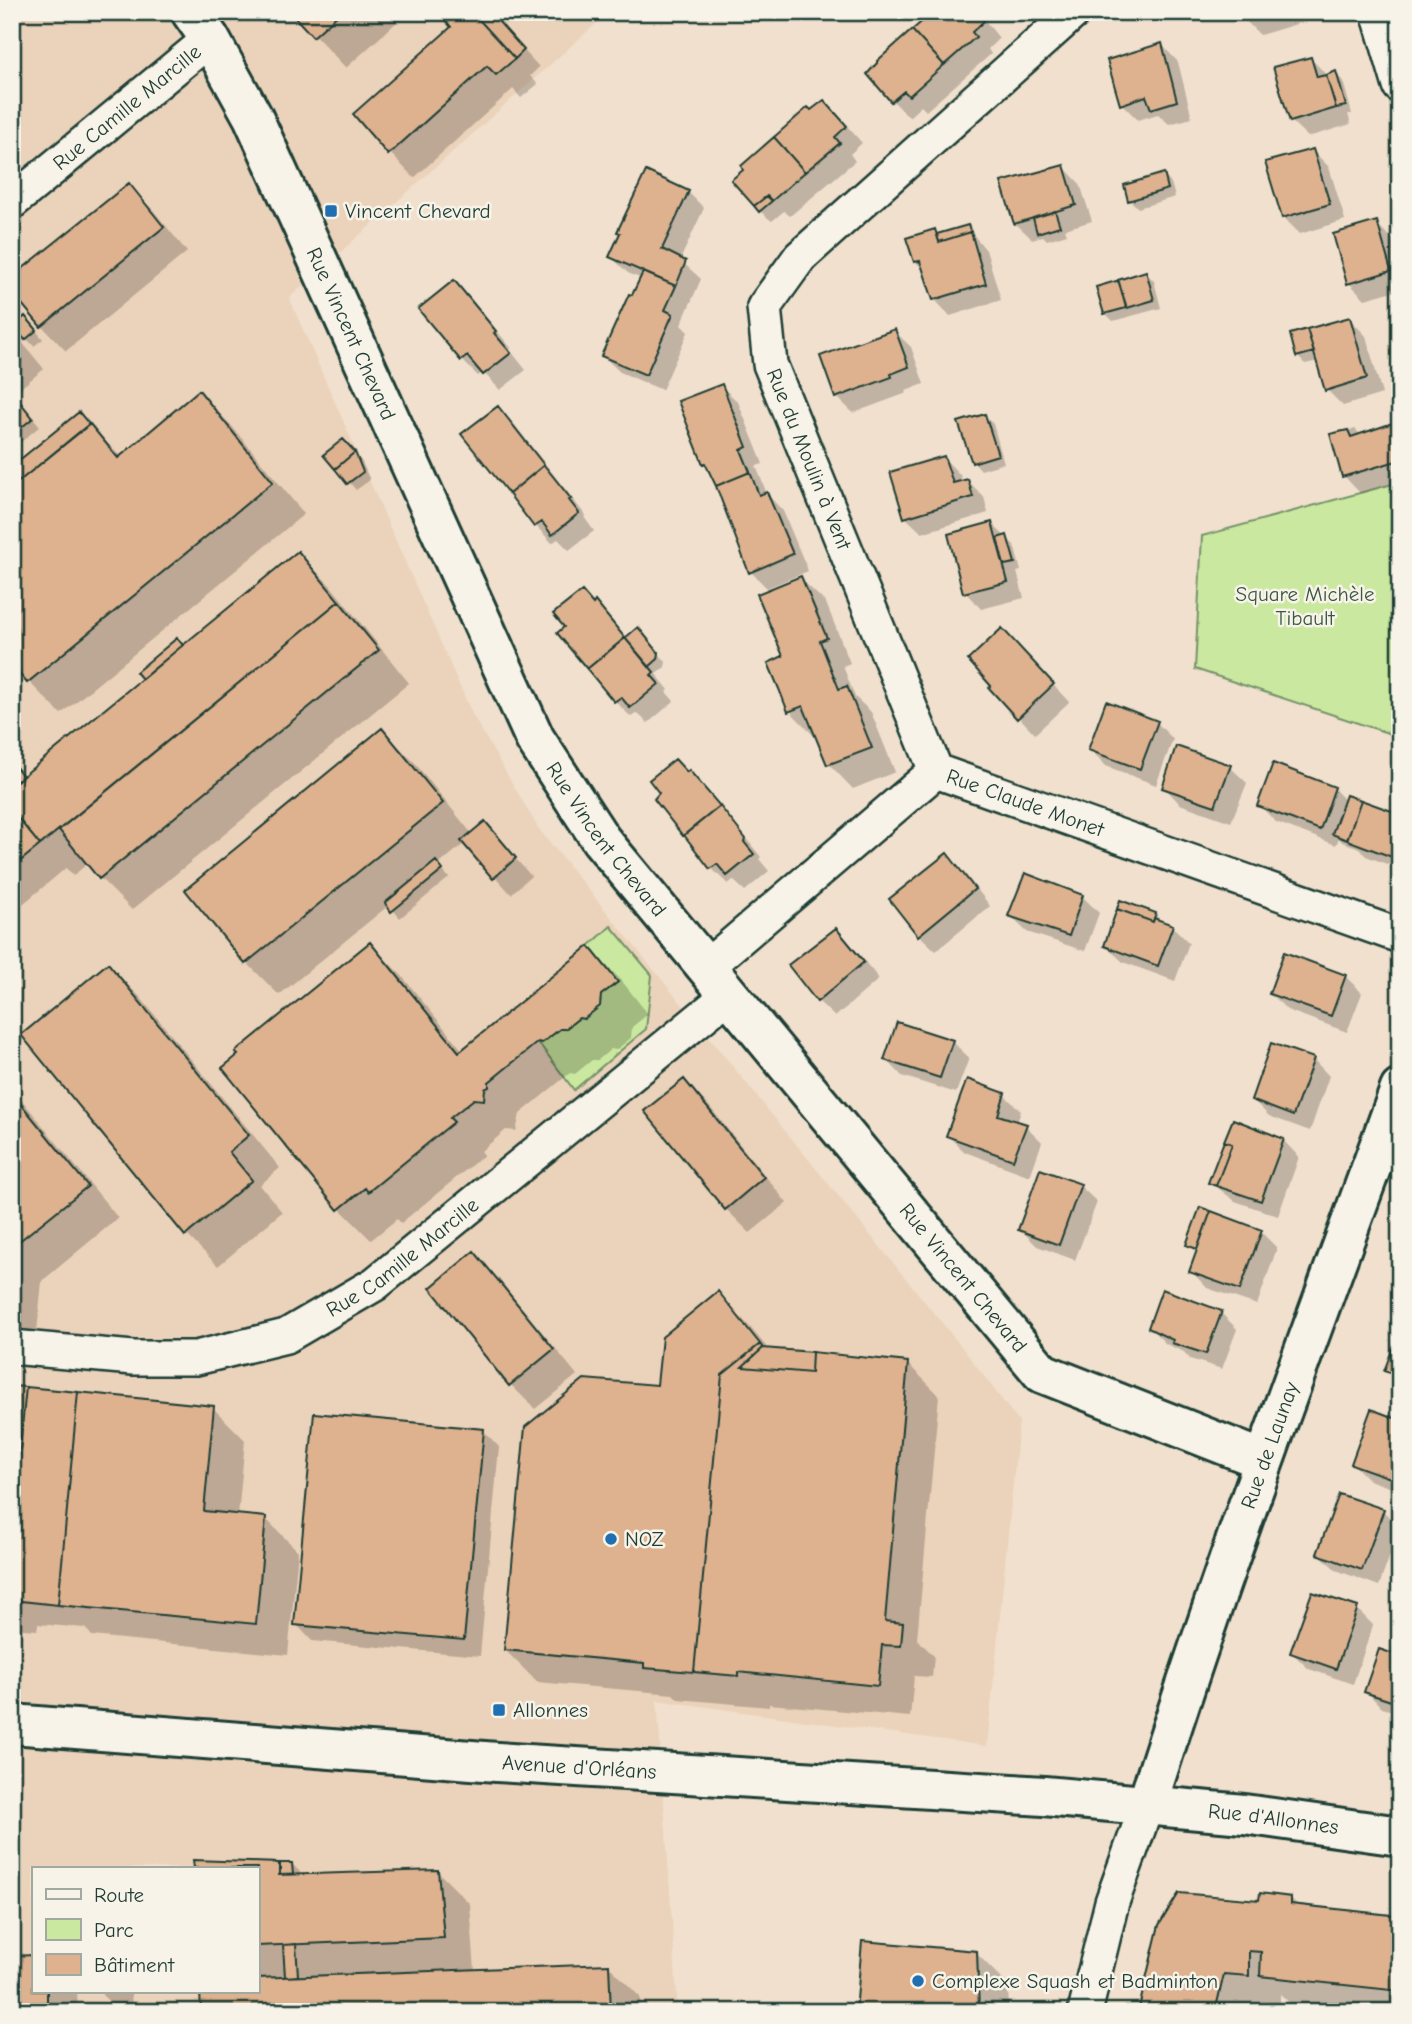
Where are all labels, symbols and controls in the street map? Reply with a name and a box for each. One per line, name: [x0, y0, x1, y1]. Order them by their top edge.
street label: Rue Camille Marcille: [48, 39, 206, 175]
place label: Vincent Chevard: [345, 199, 491, 223]
marker: Vincent Chevard: [323, 203, 339, 219]
street label: Rue Vincent Chevard: [302, 244, 401, 424]
street label: Rue du Moulin à Vent: [762, 365, 857, 554]
park label: Square Michèle Tibault: [1236, 582, 1374, 630]
street label: Rue Vincent Chevard: [541, 757, 671, 921]
street label: Rue Claude Monet: [943, 764, 1108, 842]
street label: Rue Camille Marcille: [322, 1193, 483, 1322]
street label: Rue Vincent Chevard: [895, 1198, 1032, 1357]
street label: Rue de Launay: [1236, 1378, 1304, 1512]
place label: NOZ: [625, 1527, 664, 1551]
marker: NOZ: [603, 1531, 619, 1547]
place label: Allonnes: [513, 1698, 588, 1722]
marker: Allonnes: [491, 1702, 507, 1718]
street label: Avenue d'Orléans: [502, 1750, 657, 1784]
street label: Rue d'Allonnes: [1207, 1799, 1340, 1839]
legend: [32, 1867, 259, 1993]
text: Route: [94, 1883, 144, 1907]
text: Parc: [94, 1918, 134, 1942]
text: Bâtiment: [94, 1953, 175, 1977]
place label: Complexe Squash et Badminton: [932, 1969, 1218, 1993]
marker: Complexe Squash et Badminton: [910, 1973, 926, 1989]

